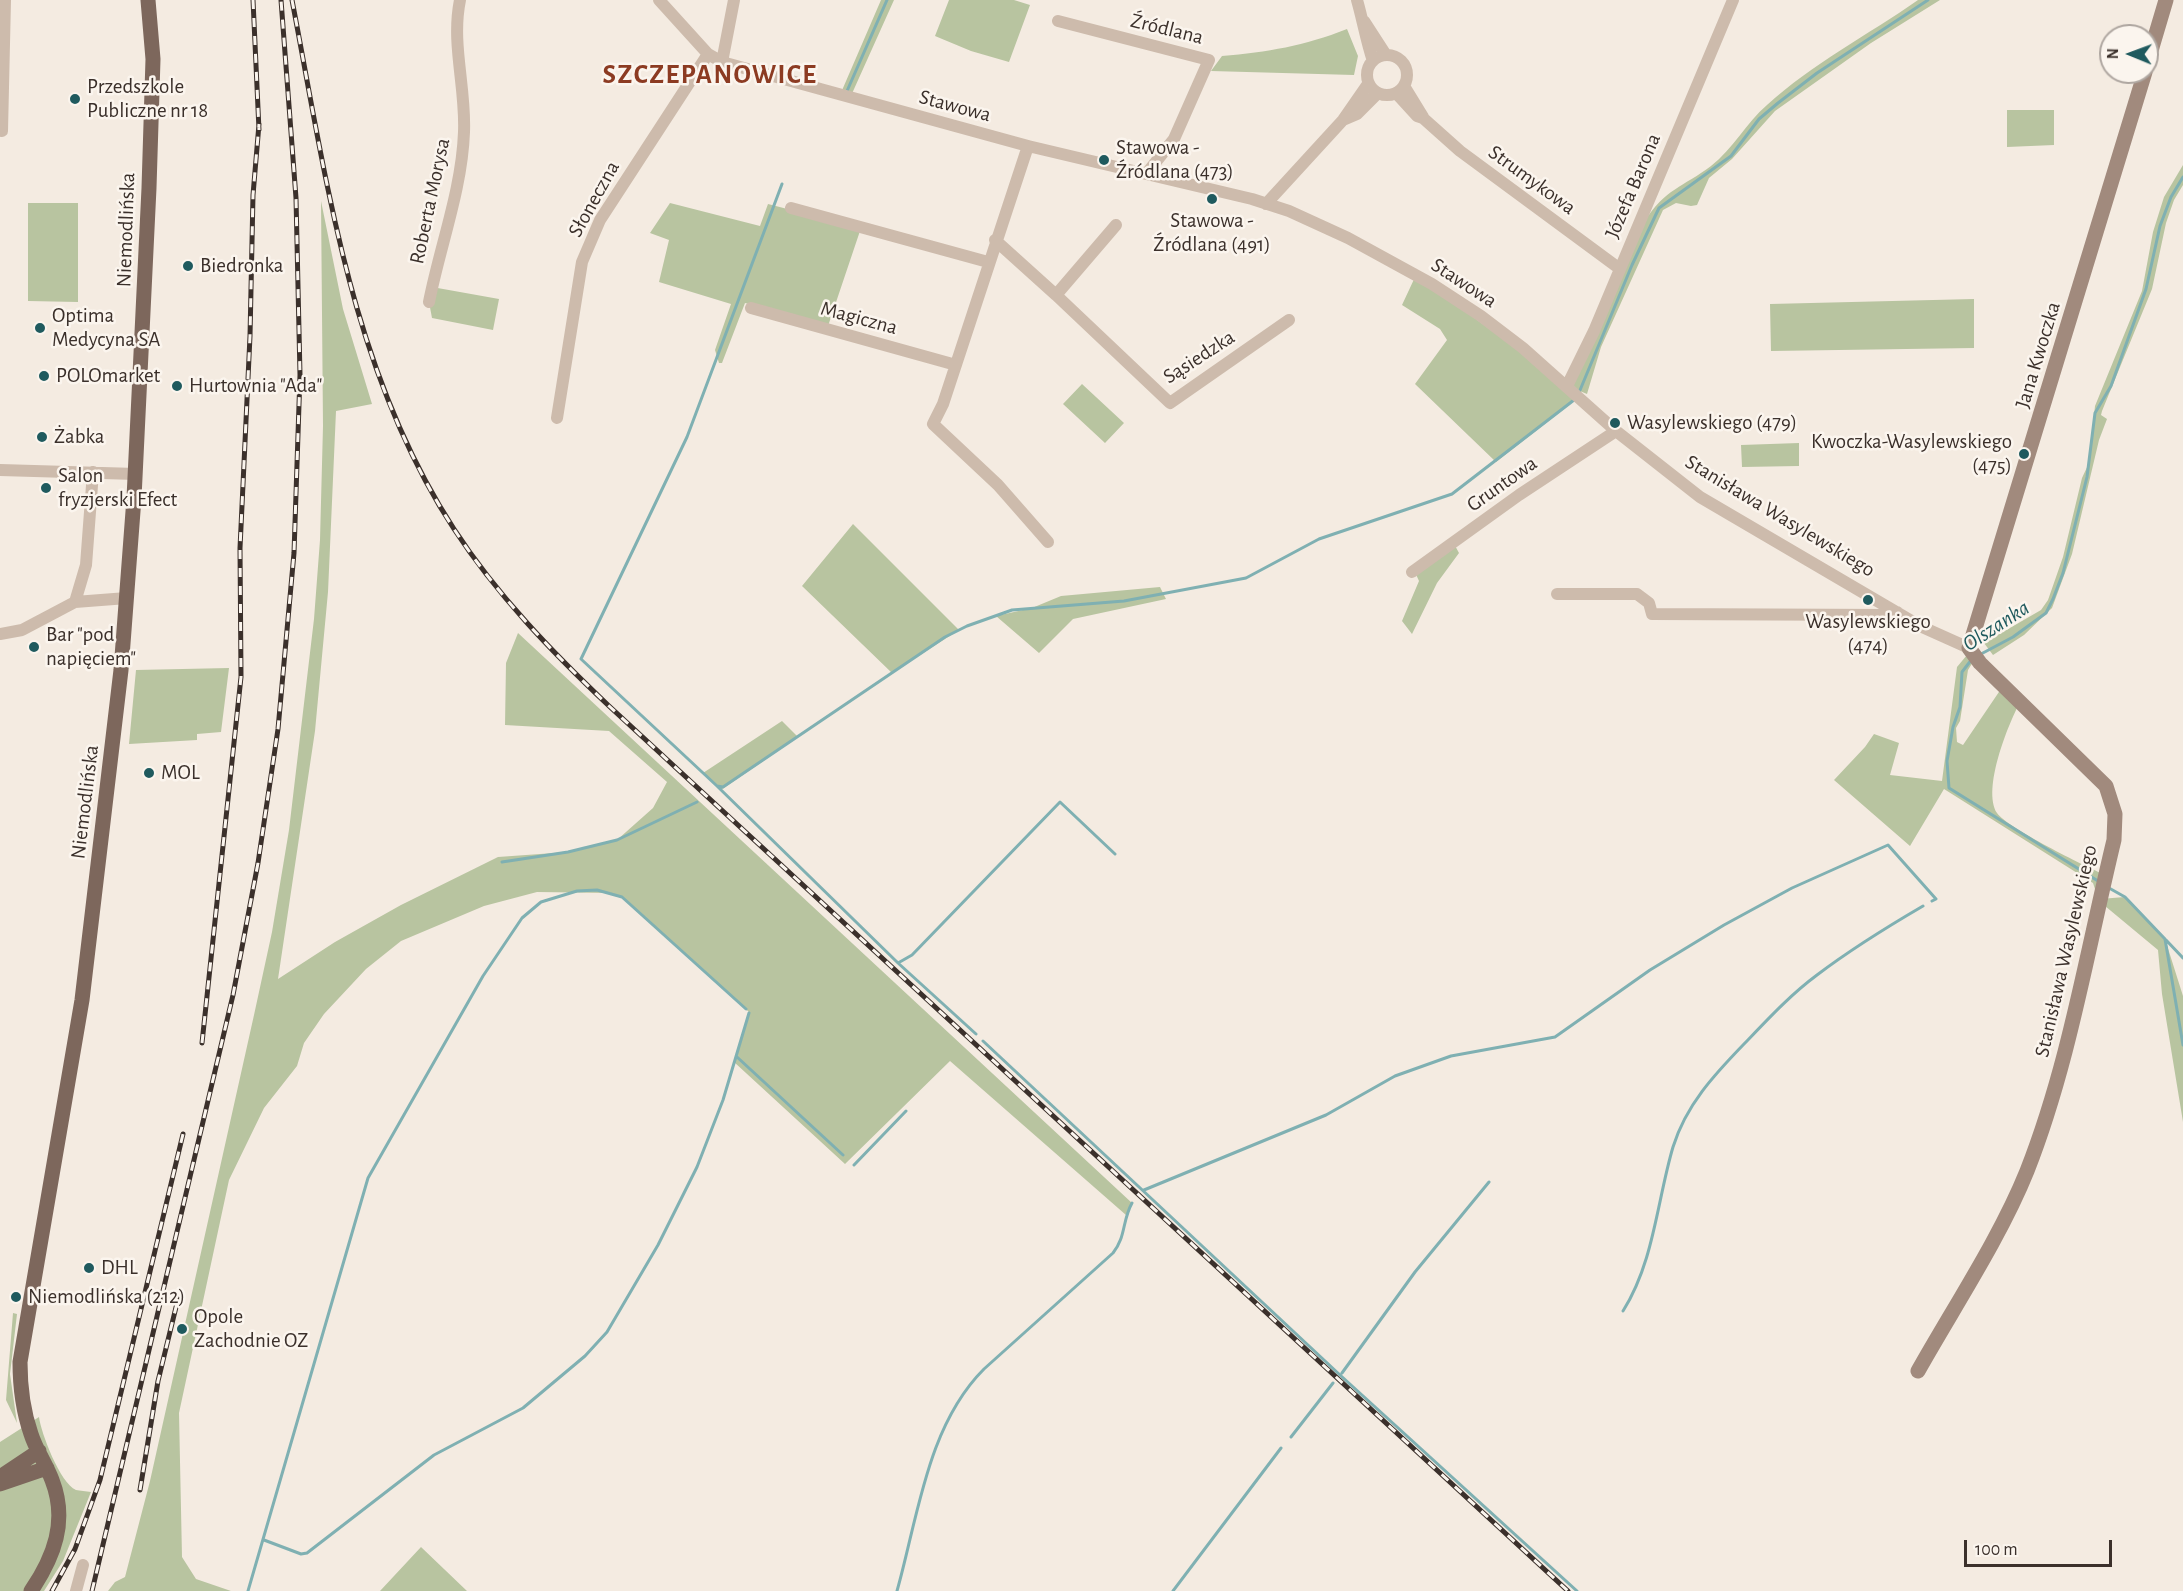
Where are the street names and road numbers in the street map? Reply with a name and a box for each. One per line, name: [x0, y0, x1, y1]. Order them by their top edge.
street label: Źródlana: [1128, 8, 1206, 50]
street label: Stawowa: [916, 84, 994, 128]
street label: Józefa Barona: [1600, 130, 1666, 242]
street label: Roberta Morysa: [404, 136, 456, 266]
street label: Strumykowa: [1483, 140, 1581, 220]
street label: Słoneczna: [563, 156, 625, 242]
street label: Niemodlińska: [111, 172, 141, 288]
street label: Stawowa: [1426, 252, 1502, 314]
street label: Magiczna: [818, 296, 900, 340]
street label: Jana Kwoczka: [2010, 299, 2066, 411]
street label: Sąsiedzka: [1159, 325, 1239, 389]
street label: Stanisława Wasylewskiego: [1680, 449, 1880, 583]
street label: Gruntowa: [1462, 451, 1542, 517]
street label: Niemodlińska: [65, 743, 105, 861]
street label: Stanisława Wasylewskiego: [2029, 842, 2103, 1060]

